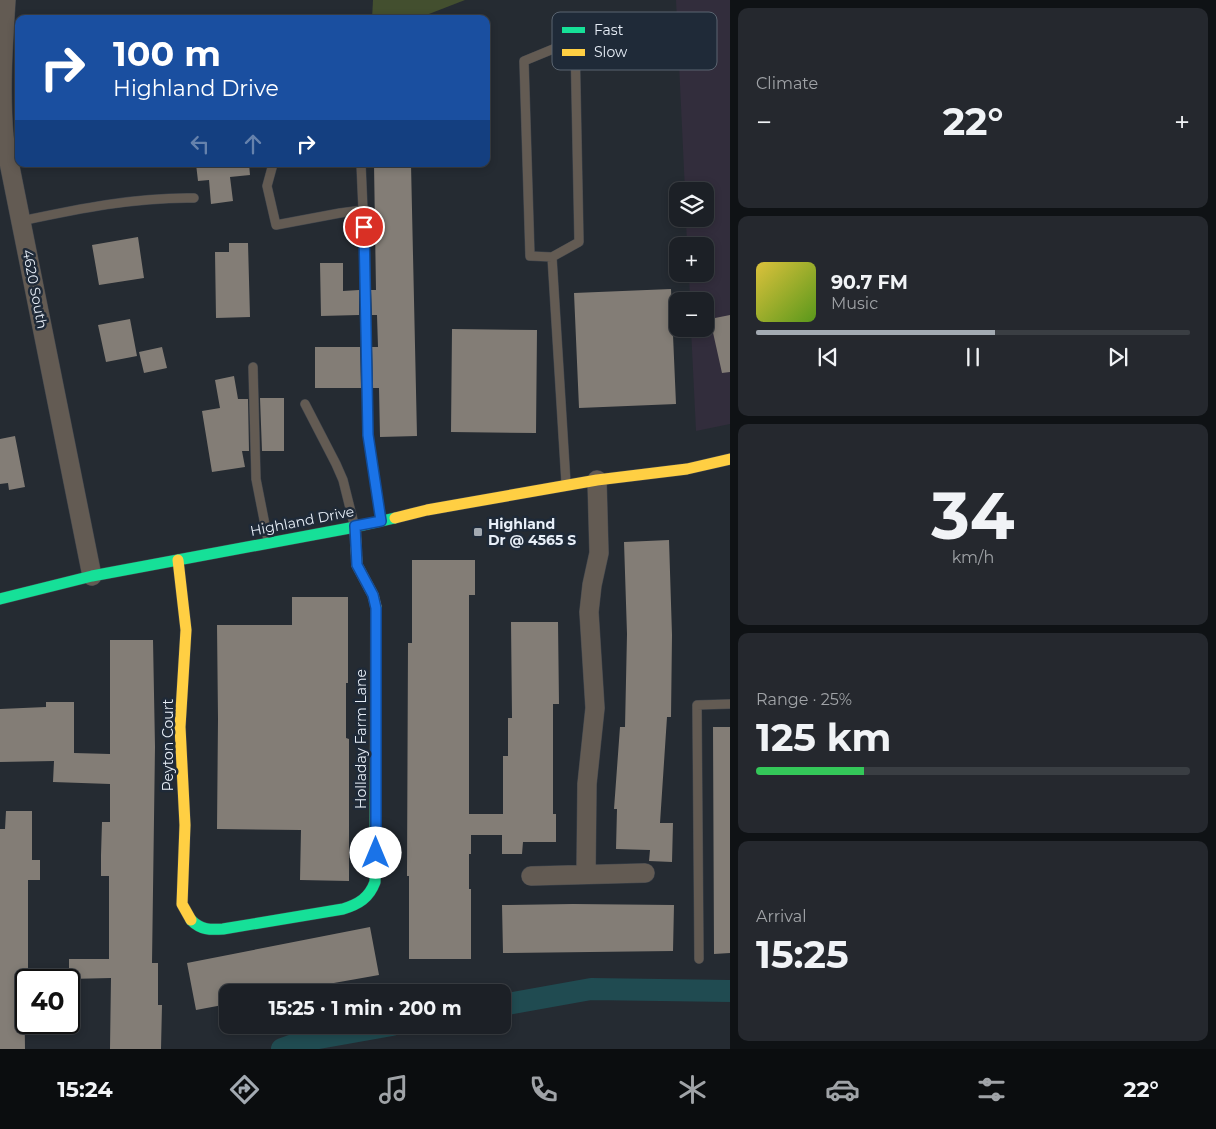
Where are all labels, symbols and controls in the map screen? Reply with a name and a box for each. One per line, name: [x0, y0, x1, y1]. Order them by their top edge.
legend: [552, 12, 717, 70]
text: Fast: [594, 21, 624, 39]
text: 100 m: [113, 32, 221, 75]
icon: right: [30, 35, 95, 100]
text: Slow: [594, 43, 628, 61]
text: Climate: [756, 74, 818, 93]
text: Highland Drive: [113, 75, 279, 102]
text: 22°: [943, 98, 1003, 145]
text: −: [756, 105, 772, 139]
text: +: [1174, 105, 1190, 139]
icon: left: [186, 130, 214, 158]
icon: ahead: [239, 130, 267, 158]
icon: right: [292, 130, 320, 158]
map controls: [669, 182, 714, 337]
button: layers: [669, 182, 714, 227]
pin: [343, 206, 385, 248]
icon: arrive: [350, 213, 378, 241]
button: +: [669, 237, 714, 282]
street label: 4620 South: [18, 248, 52, 330]
text: 90.7 FM: [831, 271, 908, 294]
button: −: [669, 292, 714, 337]
text: Music: [831, 294, 878, 313]
icon: previous: [814, 343, 842, 371]
icon: pause: [959, 343, 987, 371]
icon: next: [1104, 343, 1132, 371]
text: 34: [931, 476, 1015, 555]
street label: Highland Drive: [248, 502, 356, 540]
place label: Highland Dr @ 4565 S: [488, 515, 576, 549]
marker: Highland Dr @ 4565 S: [472, 526, 484, 538]
text: km/h: [952, 548, 994, 567]
street label: Holladay Farm Lane: [352, 669, 370, 809]
text: Range · 25%: [756, 690, 852, 709]
street label: Peyton Court: [159, 698, 177, 791]
text: 125 km: [756, 714, 891, 761]
position arrow: [349, 826, 401, 878]
text: Arrival: [756, 907, 806, 926]
text: 15:25: [756, 931, 849, 978]
speed limit sign: 40: [15, 969, 80, 1034]
text: 15:25 · 1 min · 200 m: [268, 997, 462, 1020]
icon: directions: [227, 1072, 262, 1107]
icon: music: [376, 1072, 411, 1107]
icon: phone: [526, 1072, 561, 1107]
icon: climate: [675, 1072, 710, 1107]
icon: car: [825, 1072, 860, 1107]
icon: filters: [974, 1072, 1009, 1107]
text: 15:24: [57, 1076, 113, 1103]
text: 22°: [1124, 1076, 1159, 1103]

